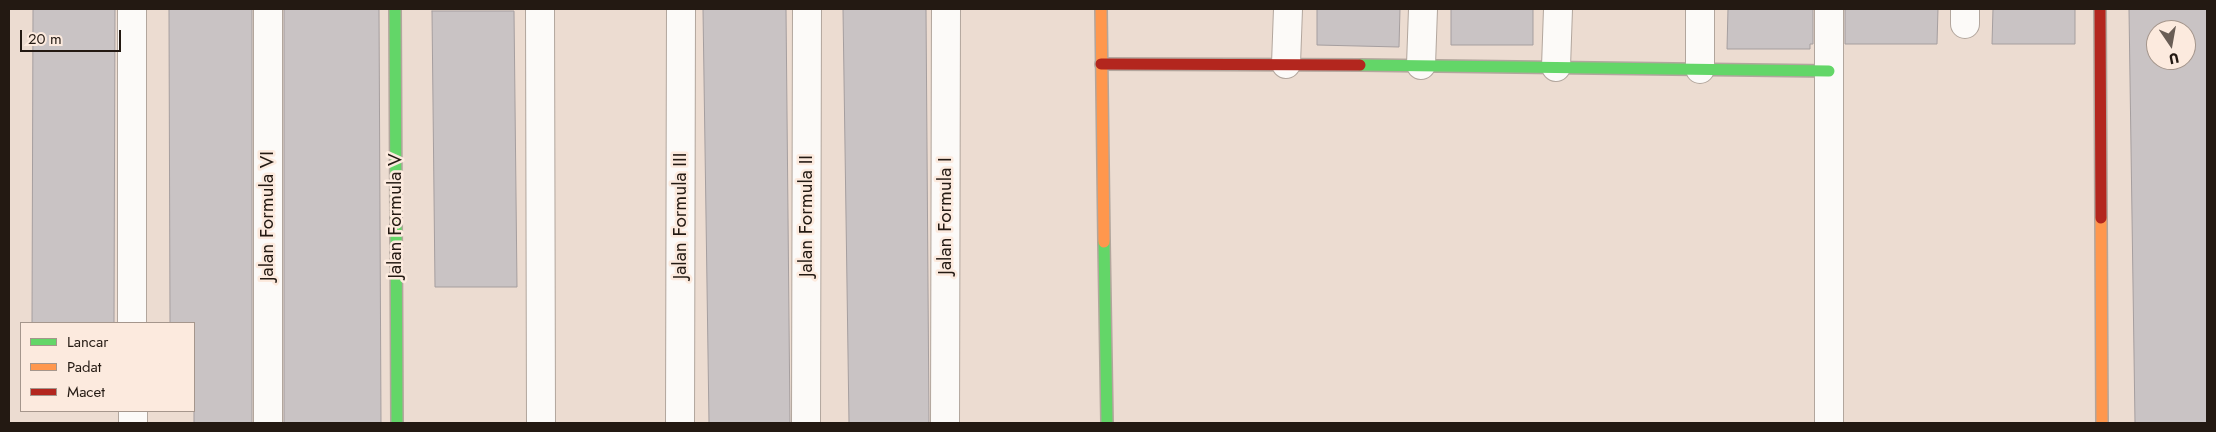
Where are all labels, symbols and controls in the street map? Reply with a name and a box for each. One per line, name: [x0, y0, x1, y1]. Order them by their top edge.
scale bar: [22, 20, 124, 52]
north arrow: [2146, 20, 2196, 70]
text: 20 m: [28, 28, 62, 50]
text: U: [2167, 48, 2181, 69]
street label: Jalan Formula VI: [257, 151, 279, 281]
street label: Jalan Formula V: [385, 153, 407, 279]
street label: Jalan Formula III: [670, 153, 692, 279]
street label: Jalan Formula II: [796, 155, 818, 277]
street label: Jalan Formula I: [935, 157, 957, 275]
legend: [20, 322, 195, 412]
text: Lancar: [67, 331, 108, 353]
text: Padat: [67, 356, 101, 378]
text: Macet: [67, 381, 105, 403]

